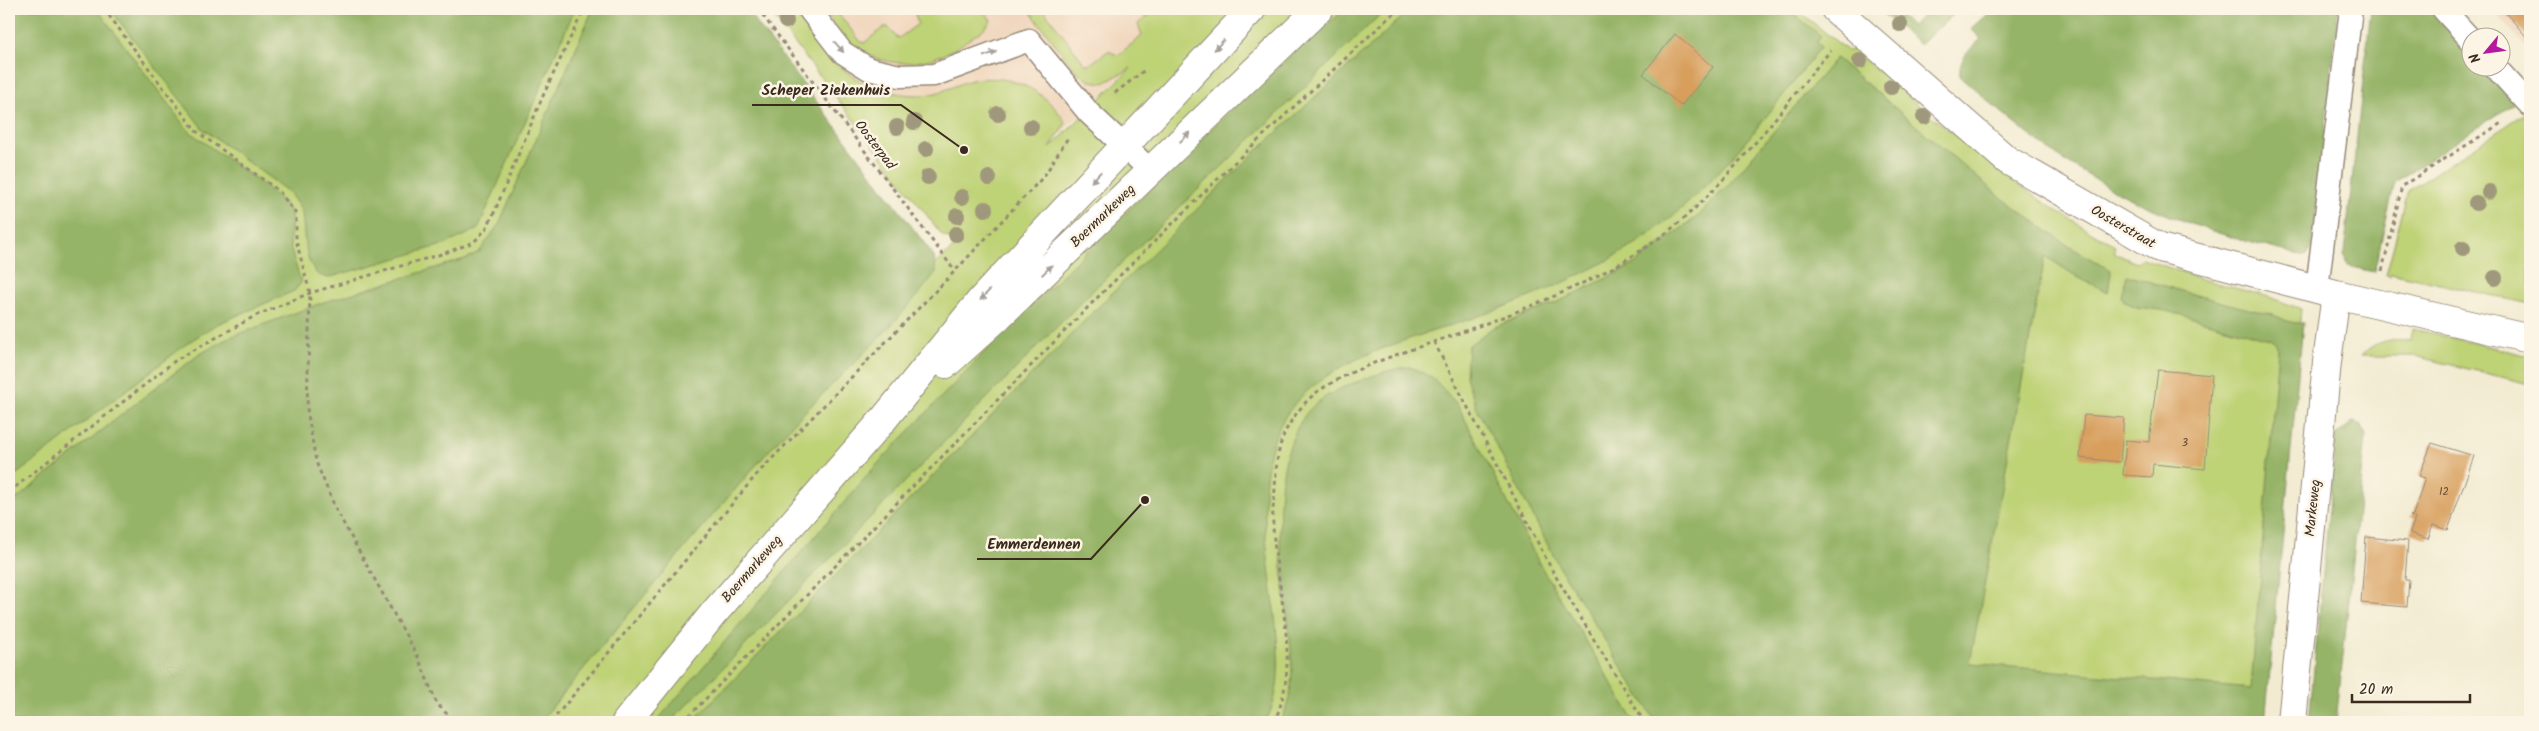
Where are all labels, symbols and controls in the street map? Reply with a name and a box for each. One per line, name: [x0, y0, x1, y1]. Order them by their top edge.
north arrow: [2462, 28, 2512, 78]
one-way arrow: [1213, 38, 1224, 51]
one-way arrow: [834, 41, 845, 54]
text: N: [2464, 48, 2487, 67]
one-way arrow: [983, 50, 998, 58]
callout: Scheper Ziekenhuis: [752, 75, 901, 105]
text: Scheper Ziekenhuis: [762, 79, 890, 103]
street label: Oosterpad: [849, 115, 902, 175]
one-way arrow: [1179, 131, 1191, 143]
one-way arrow: [1090, 170, 1102, 182]
street label: Boermarkeweg: [1065, 179, 1141, 253]
street label: Oosterstraat: [2086, 200, 2160, 255]
one-way arrow: [1041, 264, 1053, 276]
one-way arrow: [979, 289, 991, 301]
house number: 3: [2182, 434, 2188, 452]
street label: Markeweg: [2299, 478, 2327, 538]
house number: 12: [2439, 483, 2449, 501]
callout: Emmerdennen: [977, 529, 1091, 559]
street label: Boermarkeweg: [716, 530, 788, 608]
text: Emmerdennen: [987, 533, 1081, 557]
scale bar: [2352, 671, 2469, 703]
text: 20 m: [2359, 678, 2393, 702]

